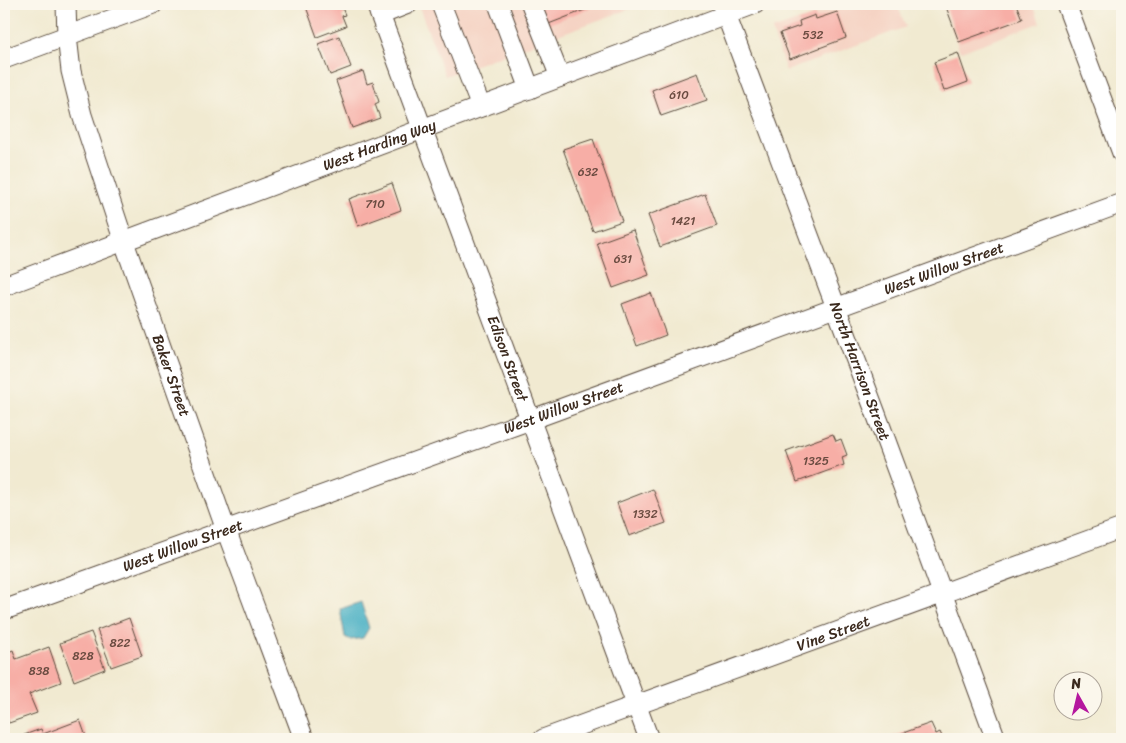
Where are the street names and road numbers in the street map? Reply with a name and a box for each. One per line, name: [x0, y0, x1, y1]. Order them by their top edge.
street label: West Harding Way: [319, 112, 440, 178]
street label: West Willow Street: [880, 234, 1008, 302]
street label: North Harrison Street: [822, 298, 898, 445]
street label: Edison Street: [480, 312, 536, 406]
street label: Baker Street: [145, 331, 198, 421]
street label: West Willow Street: [500, 374, 628, 442]
street label: West Willow Street: [119, 512, 247, 579]
street label: Vine Street: [793, 608, 874, 659]

